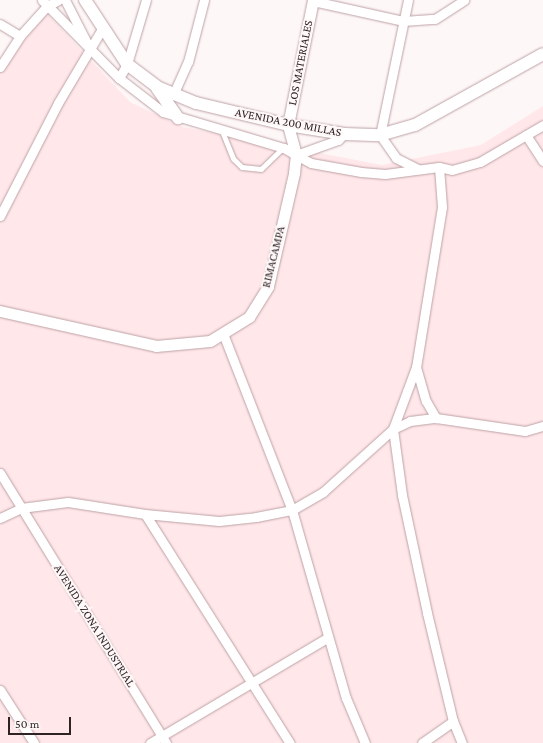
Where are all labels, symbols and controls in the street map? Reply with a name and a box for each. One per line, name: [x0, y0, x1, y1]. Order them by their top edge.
street label: LOS MATERIALES: [286, 19, 316, 107]
street label: AVENIDA 200 MILLAS: [234, 106, 342, 140]
street label: RIMACAMPA: [259, 225, 289, 289]
street label: AVENIDA ZONA INDUSTRIAL: [50, 562, 138, 690]
scale bar: [10, 709, 73, 735]
text: 50 m: [15, 717, 39, 731]

